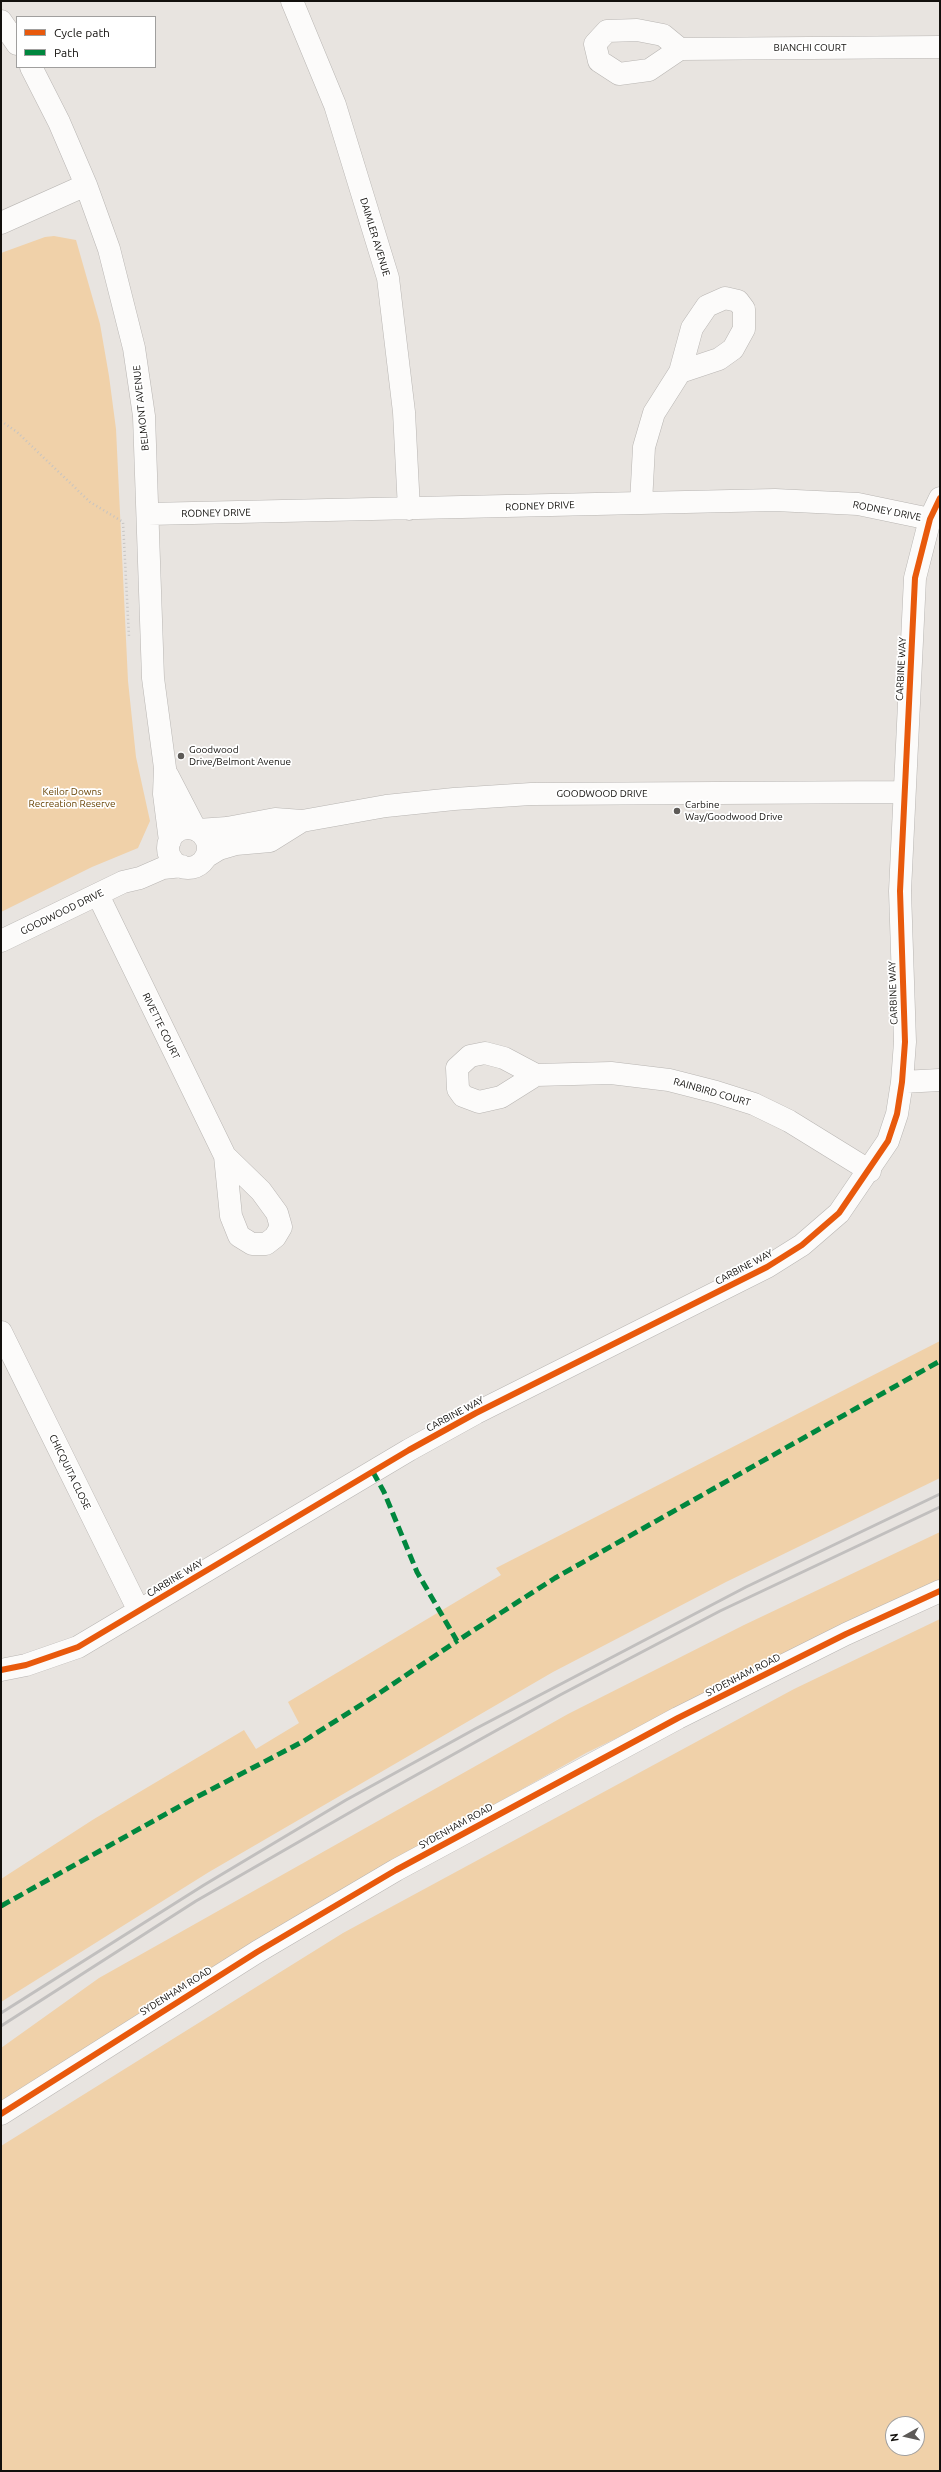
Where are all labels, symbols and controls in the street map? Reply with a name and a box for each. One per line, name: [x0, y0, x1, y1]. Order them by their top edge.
legend: [16, 16, 156, 68]
text: Cycle path: [54, 26, 110, 39]
street label: BIANCHI COURT: [774, 42, 846, 54]
text: Path: [54, 46, 79, 59]
street label: DAIMLER AVENUE: [357, 196, 393, 278]
street label: BELMONT AVENUE: [131, 365, 151, 451]
street label: RODNEY DRIVE: [852, 498, 922, 524]
street label: RODNEY DRIVE: [505, 499, 575, 513]
street label: RODNEY DRIVE: [181, 506, 251, 520]
street label: CARBINE WAY: [893, 637, 909, 701]
place label: Goodwood Drive/Belmont Avenue: [189, 744, 291, 768]
marker: Goodwood Drive/Belmont Avenue: [176, 751, 186, 761]
park label: Keilor Downs Recreation Reserve: [28, 786, 116, 810]
street label: GOODWOOD DRIVE: [556, 788, 648, 800]
place label: Carbine Way/Goodwood Drive: [685, 799, 783, 822]
marker: Carbine Way/Goodwood Drive: [672, 806, 682, 816]
street label: GOODWOOD DRIVE: [18, 887, 106, 937]
street label: CARBINE WAY: [886, 961, 900, 1025]
street label: RIVETTE COURT: [140, 991, 182, 1061]
street label: RAINBIRD COURT: [672, 1075, 752, 1109]
street label: CARBINE WAY: [713, 1247, 775, 1287]
street label: CARBINE WAY: [424, 1394, 486, 1434]
street label: CHICQUITA CLOSE: [47, 1432, 93, 1512]
street label: CARBINE WAY: [145, 1556, 205, 1600]
street label: SYDENHAM ROAD: [703, 1651, 783, 1699]
street label: SYDENHAM ROAD: [417, 1801, 495, 1851]
street label: SYDENHAM ROAD: [138, 1964, 214, 2018]
north arrow: [885, 2416, 925, 2456]
text: N: [888, 2433, 901, 2442]

